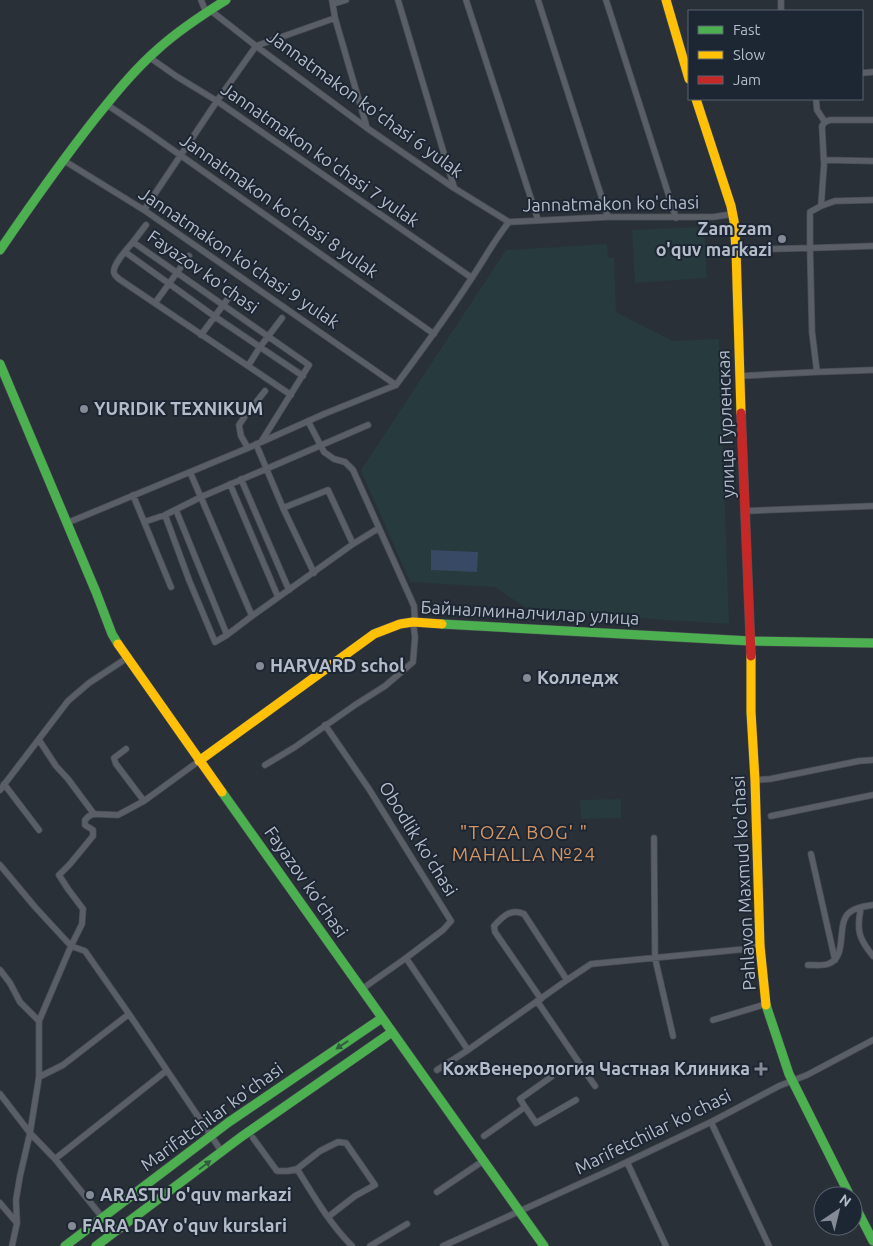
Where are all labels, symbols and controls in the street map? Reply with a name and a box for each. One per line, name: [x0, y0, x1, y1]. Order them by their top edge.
legend: [688, 10, 863, 100]
text: Fast: [733, 21, 761, 38]
street label: Jannatmakon ko'chasi 6 yulak: [264, 25, 467, 181]
text: Slow: [733, 46, 766, 63]
text: Jam: [733, 71, 761, 88]
street label: Jannatmakon ko'chasi 7 yulak: [218, 78, 423, 230]
street label: Jannatmakon ko'chasi 8 yulak: [177, 129, 382, 281]
street label: Jannatmakon ko'chasi 9 yulak: [136, 183, 343, 332]
street label: Jannatmakon ko'chasi: [522, 191, 700, 215]
place label: Zam zam o'quv markazi: [656, 218, 772, 259]
street label: Fayazov ko'chasi: [144, 225, 263, 317]
marker: Zam zam o'quv markazi: [776, 233, 788, 245]
street label: улица Гурленская: [712, 350, 738, 498]
place label: YURIDIK TEXNIKUM: [94, 398, 263, 418]
marker: YURIDIK TEXNIKUM: [78, 403, 90, 415]
street label: Байналминалчилар улица: [420, 596, 640, 628]
place label: HARVARD schol: [270, 655, 405, 675]
marker: HARVARD schol: [254, 660, 266, 672]
place label: Колледж: [537, 667, 619, 687]
marker: Колледж: [521, 672, 533, 684]
street label: Pahlavon Maxmud ko'chasi: [727, 775, 759, 991]
street label: Obodlik ko'chasi: [376, 778, 462, 899]
district label: "TOZA BOG' " MAHALLA №24: [452, 821, 596, 865]
street label: Fayazov ko'chasi: [261, 822, 353, 941]
one-way arrow: [335, 1040, 348, 1050]
street label: Marifatchilar ko'chasi: [137, 1058, 286, 1174]
place label: КожВенерология Частная Клиника: [442, 1058, 750, 1078]
marker: КожВенерология Частная Клиника: [754, 1062, 768, 1076]
street label: Marifetchilar ko'chasi: [571, 1085, 734, 1178]
one-way arrow: [198, 1159, 211, 1170]
place label: ARASTU o'quv markazi: [100, 1184, 292, 1204]
north arrow: [813, 1186, 863, 1236]
marker: ARASTU o'quv markazi: [84, 1189, 96, 1201]
text: N: [837, 1191, 854, 1210]
place label: FARA DAY o'quv kurslari: [82, 1215, 287, 1235]
marker: FARA DAY o'quv kurslari: [66, 1220, 78, 1232]

